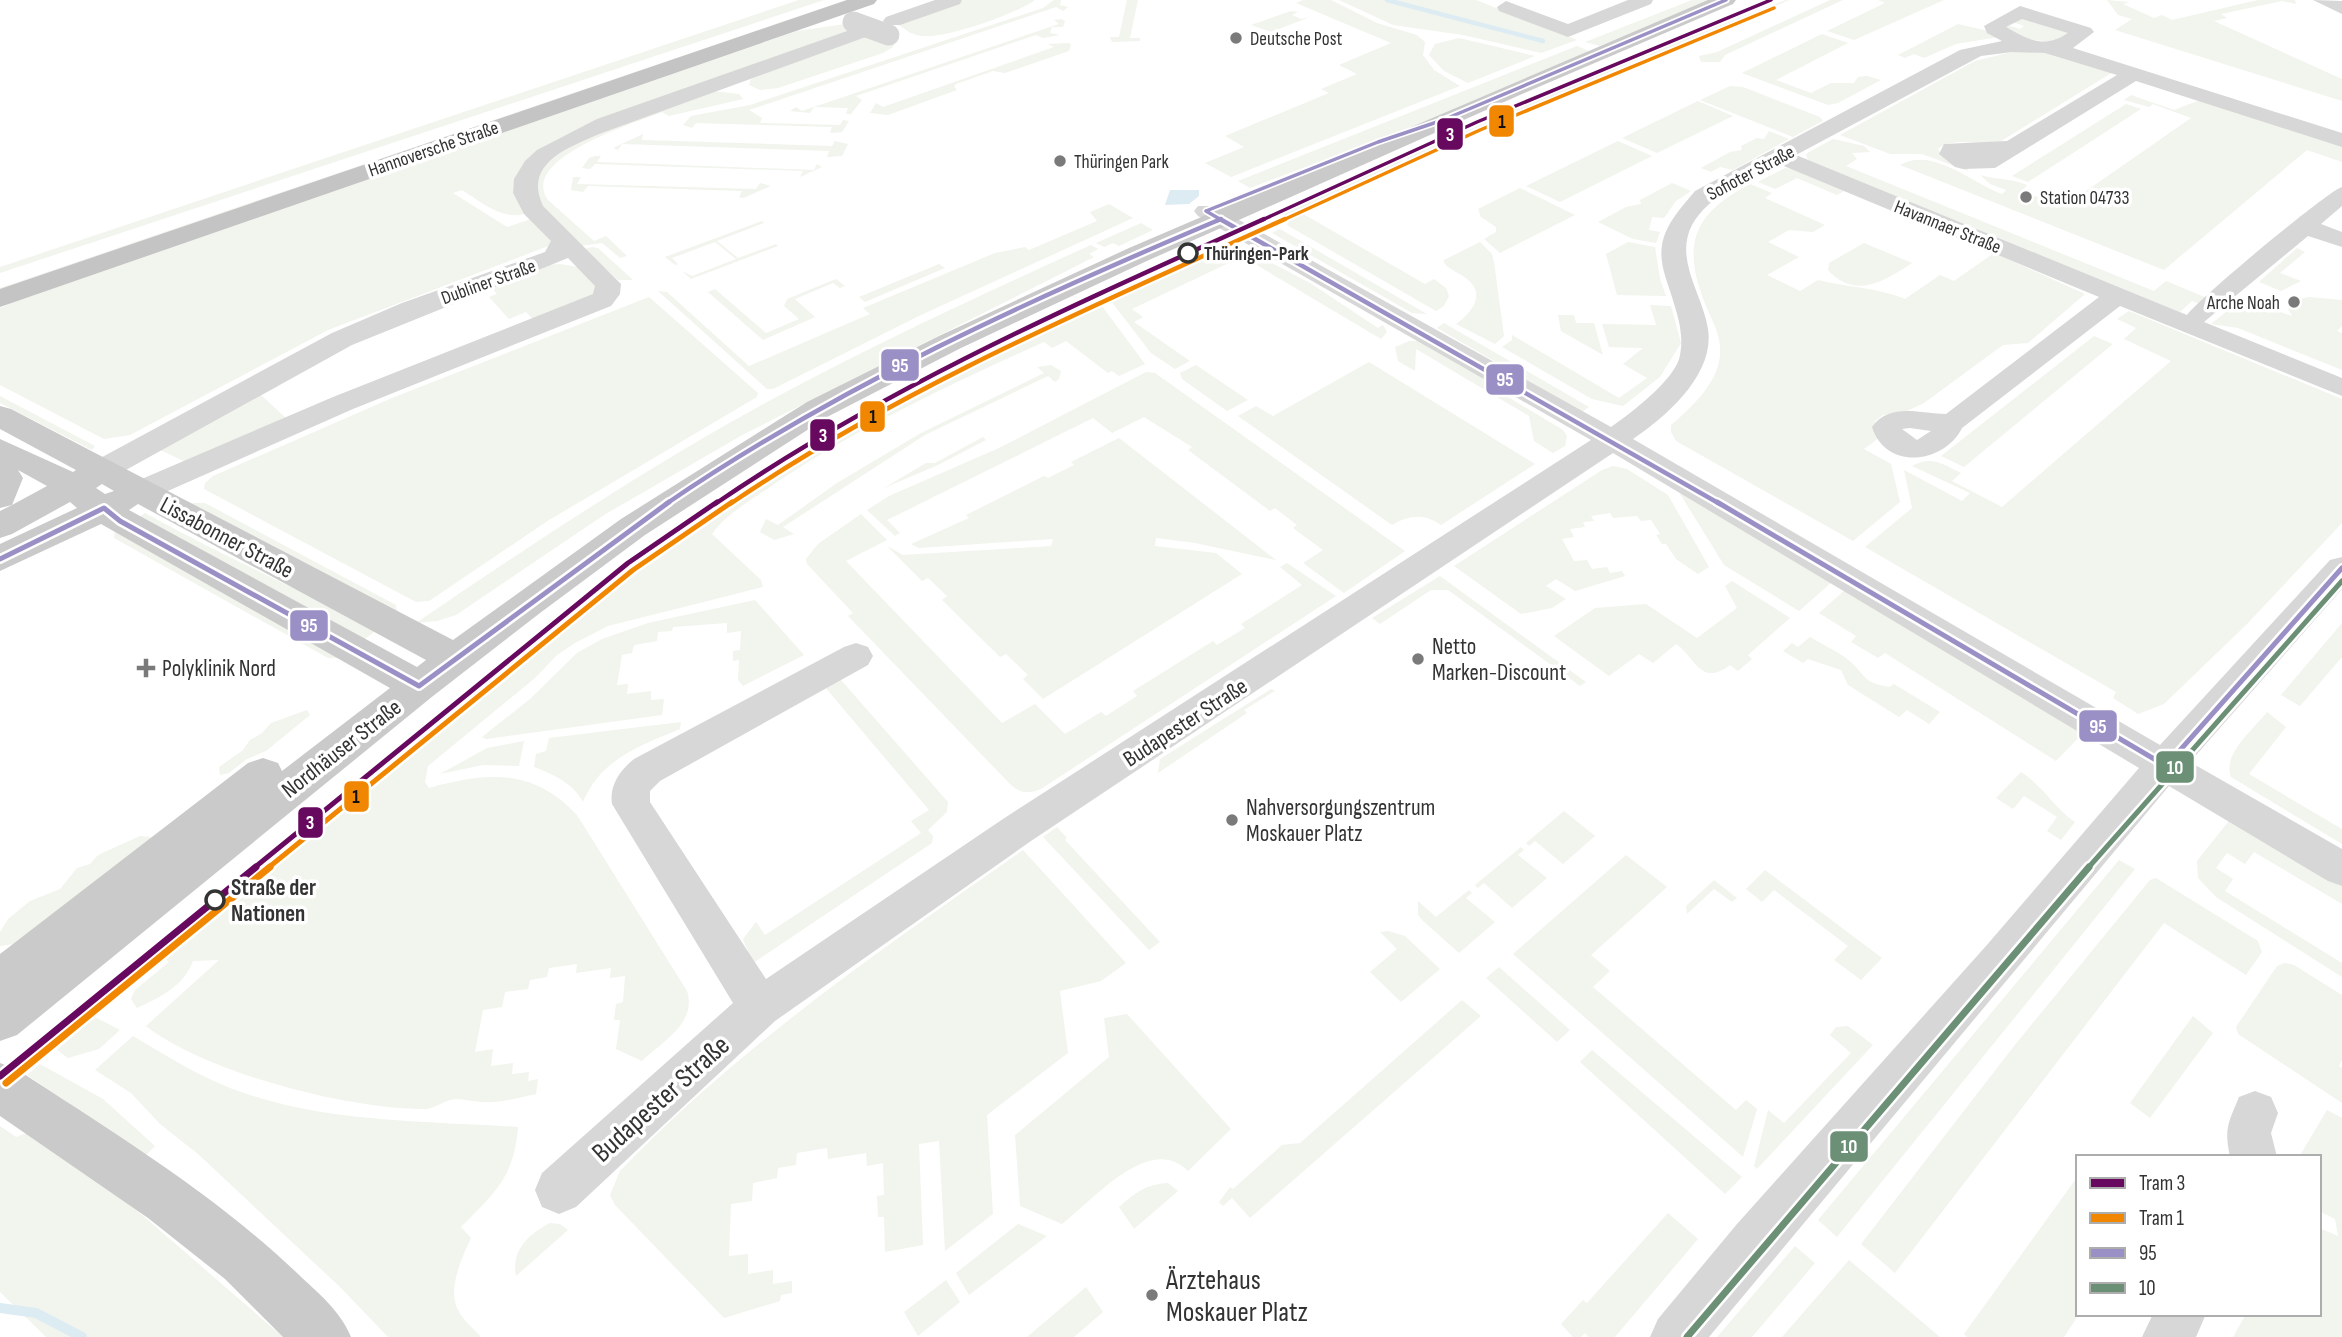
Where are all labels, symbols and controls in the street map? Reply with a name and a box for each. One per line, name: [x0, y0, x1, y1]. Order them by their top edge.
place label: Deutsche Post: [1250, 28, 1343, 51]
marker: Deutsche Post: [1228, 30, 1244, 46]
line badge: 1: [1488, 104, 1515, 138]
text: 1: [1498, 111, 1506, 134]
street label: Hannoversche Straße: [365, 116, 502, 182]
line badge: 3: [1436, 117, 1464, 151]
text: 3: [1446, 124, 1454, 147]
street label: Sofioter Straße: [1703, 141, 1798, 206]
place label: Thüringen Park: [1074, 151, 1170, 174]
marker: Thüringen Park: [1052, 153, 1068, 169]
place label: Station 04733: [2040, 187, 2129, 210]
marker: Station 04733: [2018, 189, 2034, 205]
street label: Havannaer Straße: [1891, 196, 2004, 259]
marker: Thüringen-Park: [1178, 243, 1198, 263]
place label: Thüringen-Park: [1204, 243, 1309, 266]
street label: Dubliner Straße: [438, 255, 539, 310]
place label: Arche Noah: [2206, 292, 2280, 315]
marker: Arche Noah: [2286, 294, 2302, 310]
line badge: 95: [880, 348, 920, 382]
text: 95: [891, 355, 909, 378]
line badge: 95: [1485, 363, 1525, 396]
text: 95: [1496, 369, 1514, 392]
line badge: 1: [859, 400, 886, 433]
text: 1: [869, 406, 877, 429]
line badge: 3: [809, 418, 836, 452]
text: 3: [819, 425, 827, 448]
street label: Lissabonner Straße: [155, 491, 298, 585]
line badge: 95: [289, 609, 329, 642]
text: 95: [300, 615, 318, 638]
place label: Netto Marken-Discount: [1432, 633, 1566, 687]
marker: Netto Marken-Discount: [1410, 651, 1426, 667]
place label: Polyklinik Nord: [162, 655, 276, 683]
marker: Polyklinik Nord: [136, 658, 156, 678]
street label: Budapester Straße: [1118, 672, 1253, 773]
street label: Nordhäuser Straße: [276, 693, 407, 804]
line badge: 95: [2078, 709, 2118, 743]
text: 95: [2089, 716, 2107, 739]
line badge: 10: [2155, 750, 2195, 784]
text: 10: [2167, 757, 2183, 780]
line badge: 1: [343, 780, 370, 813]
text: 1: [352, 786, 360, 809]
place label: Nahversorgungszentrum Moskauer Platz: [1246, 794, 1435, 848]
line badge: 3: [297, 806, 324, 839]
text: 3: [306, 812, 314, 835]
marker: Nahversorgungszentrum Moskauer Platz: [1224, 812, 1240, 828]
place label: Straße der Nationen: [231, 874, 316, 928]
marker: Straße der Nationen: [205, 890, 225, 910]
street label: Budapester Straße: [585, 1029, 737, 1169]
line badge: 10: [1829, 1130, 1869, 1163]
text: 10: [1841, 1136, 1857, 1159]
legend: [2076, 1155, 2321, 1316]
text: Tram 3: [2139, 1171, 2185, 1196]
text: Tram 1: [2139, 1206, 2185, 1231]
text: 95: [2139, 1241, 2157, 1266]
place label: Ärztehaus Moskauer Platz: [1165, 1264, 1308, 1329]
text: 10: [2139, 1276, 2156, 1301]
marker: Ärztehaus Moskauer Platz: [1144, 1287, 1160, 1303]

